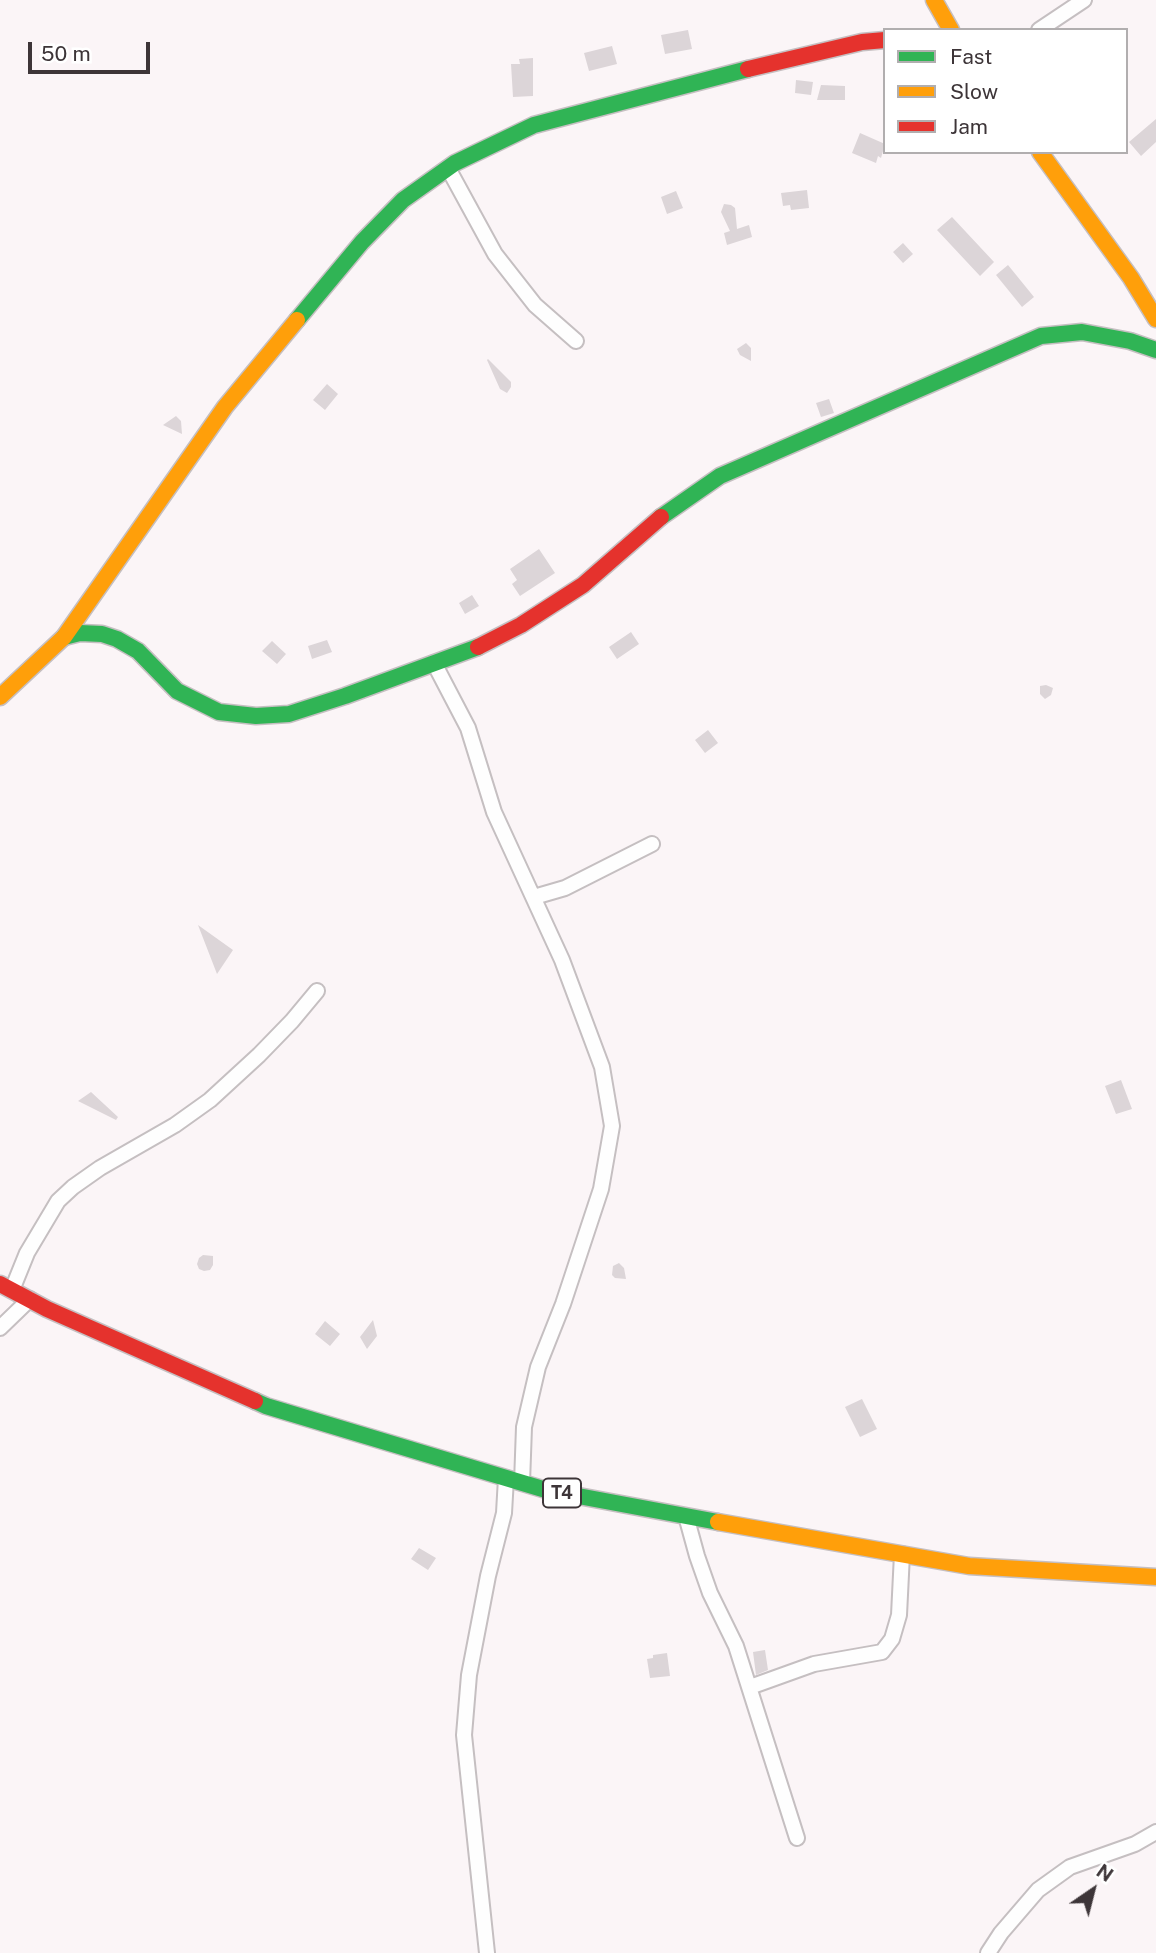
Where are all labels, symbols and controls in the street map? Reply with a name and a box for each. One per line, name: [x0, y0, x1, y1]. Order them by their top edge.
scale bar: [32, 28, 154, 72]
legend: [883, 28, 1128, 154]
text: 50 m: [41, 41, 91, 66]
text: Fast: [950, 44, 992, 69]
text: Slow: [950, 79, 998, 104]
text: Jam: [950, 114, 988, 139]
road number: T4: [543, 1478, 581, 1508]
north arrow: [1058, 1855, 1128, 1925]
text: N: [1093, 1860, 1117, 1886]

